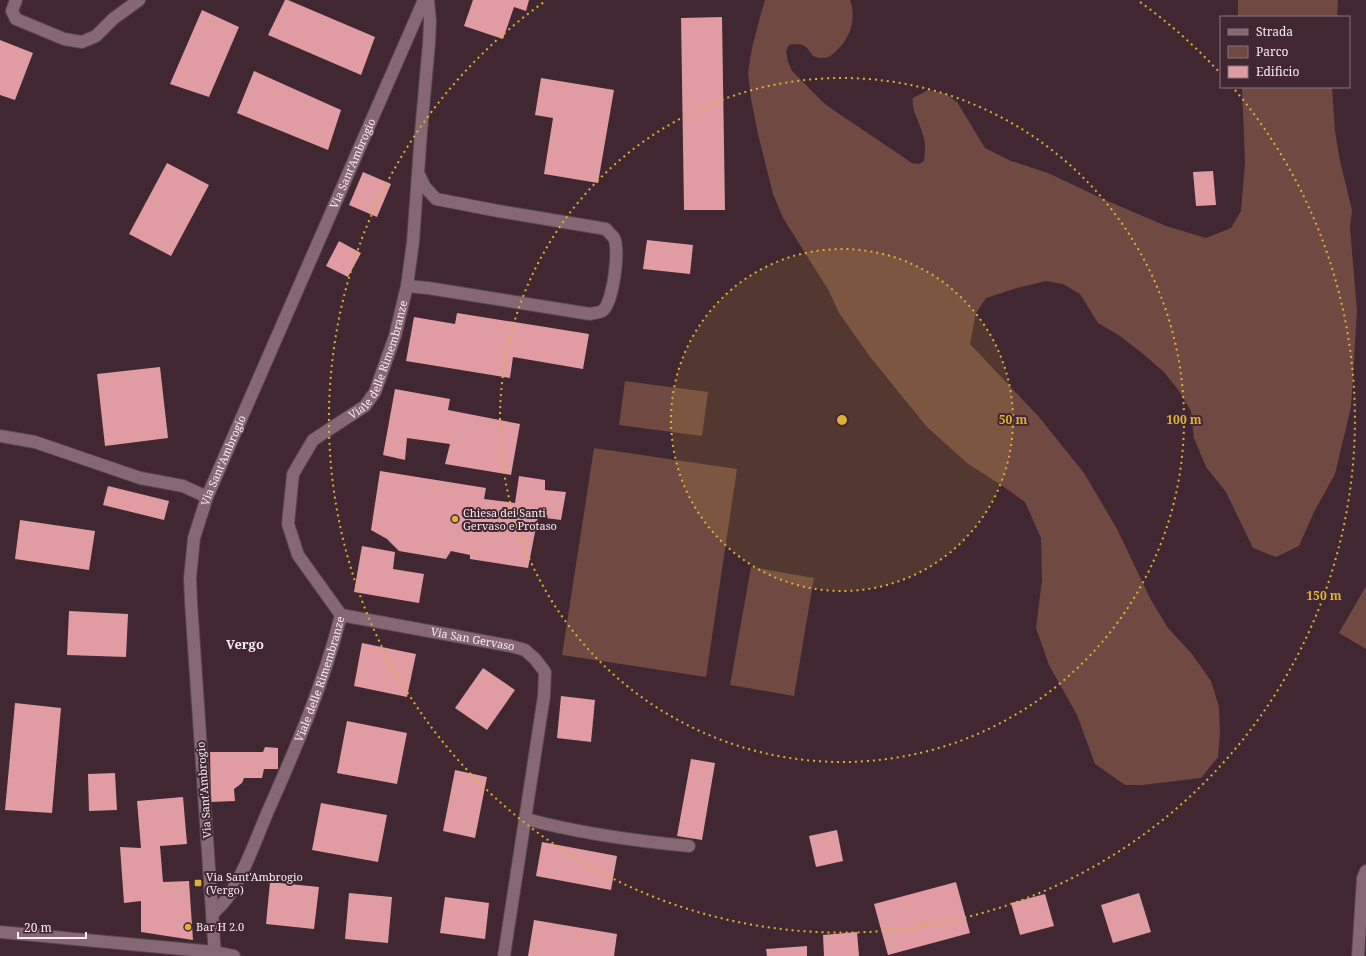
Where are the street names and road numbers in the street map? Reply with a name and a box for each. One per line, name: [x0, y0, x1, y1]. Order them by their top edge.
street label: Via Sant'Ambrogio: [326, 116, 378, 211]
street label: Viale delle Rimembranze: [345, 299, 410, 422]
street label: Via Sant'Ambrogio: [197, 413, 249, 507]
street label: Viale delle Rimembranze: [291, 615, 347, 744]
street label: Via San Gervaso: [430, 624, 517, 654]
street label: Via Sant'Ambrogio: [193, 741, 214, 839]

